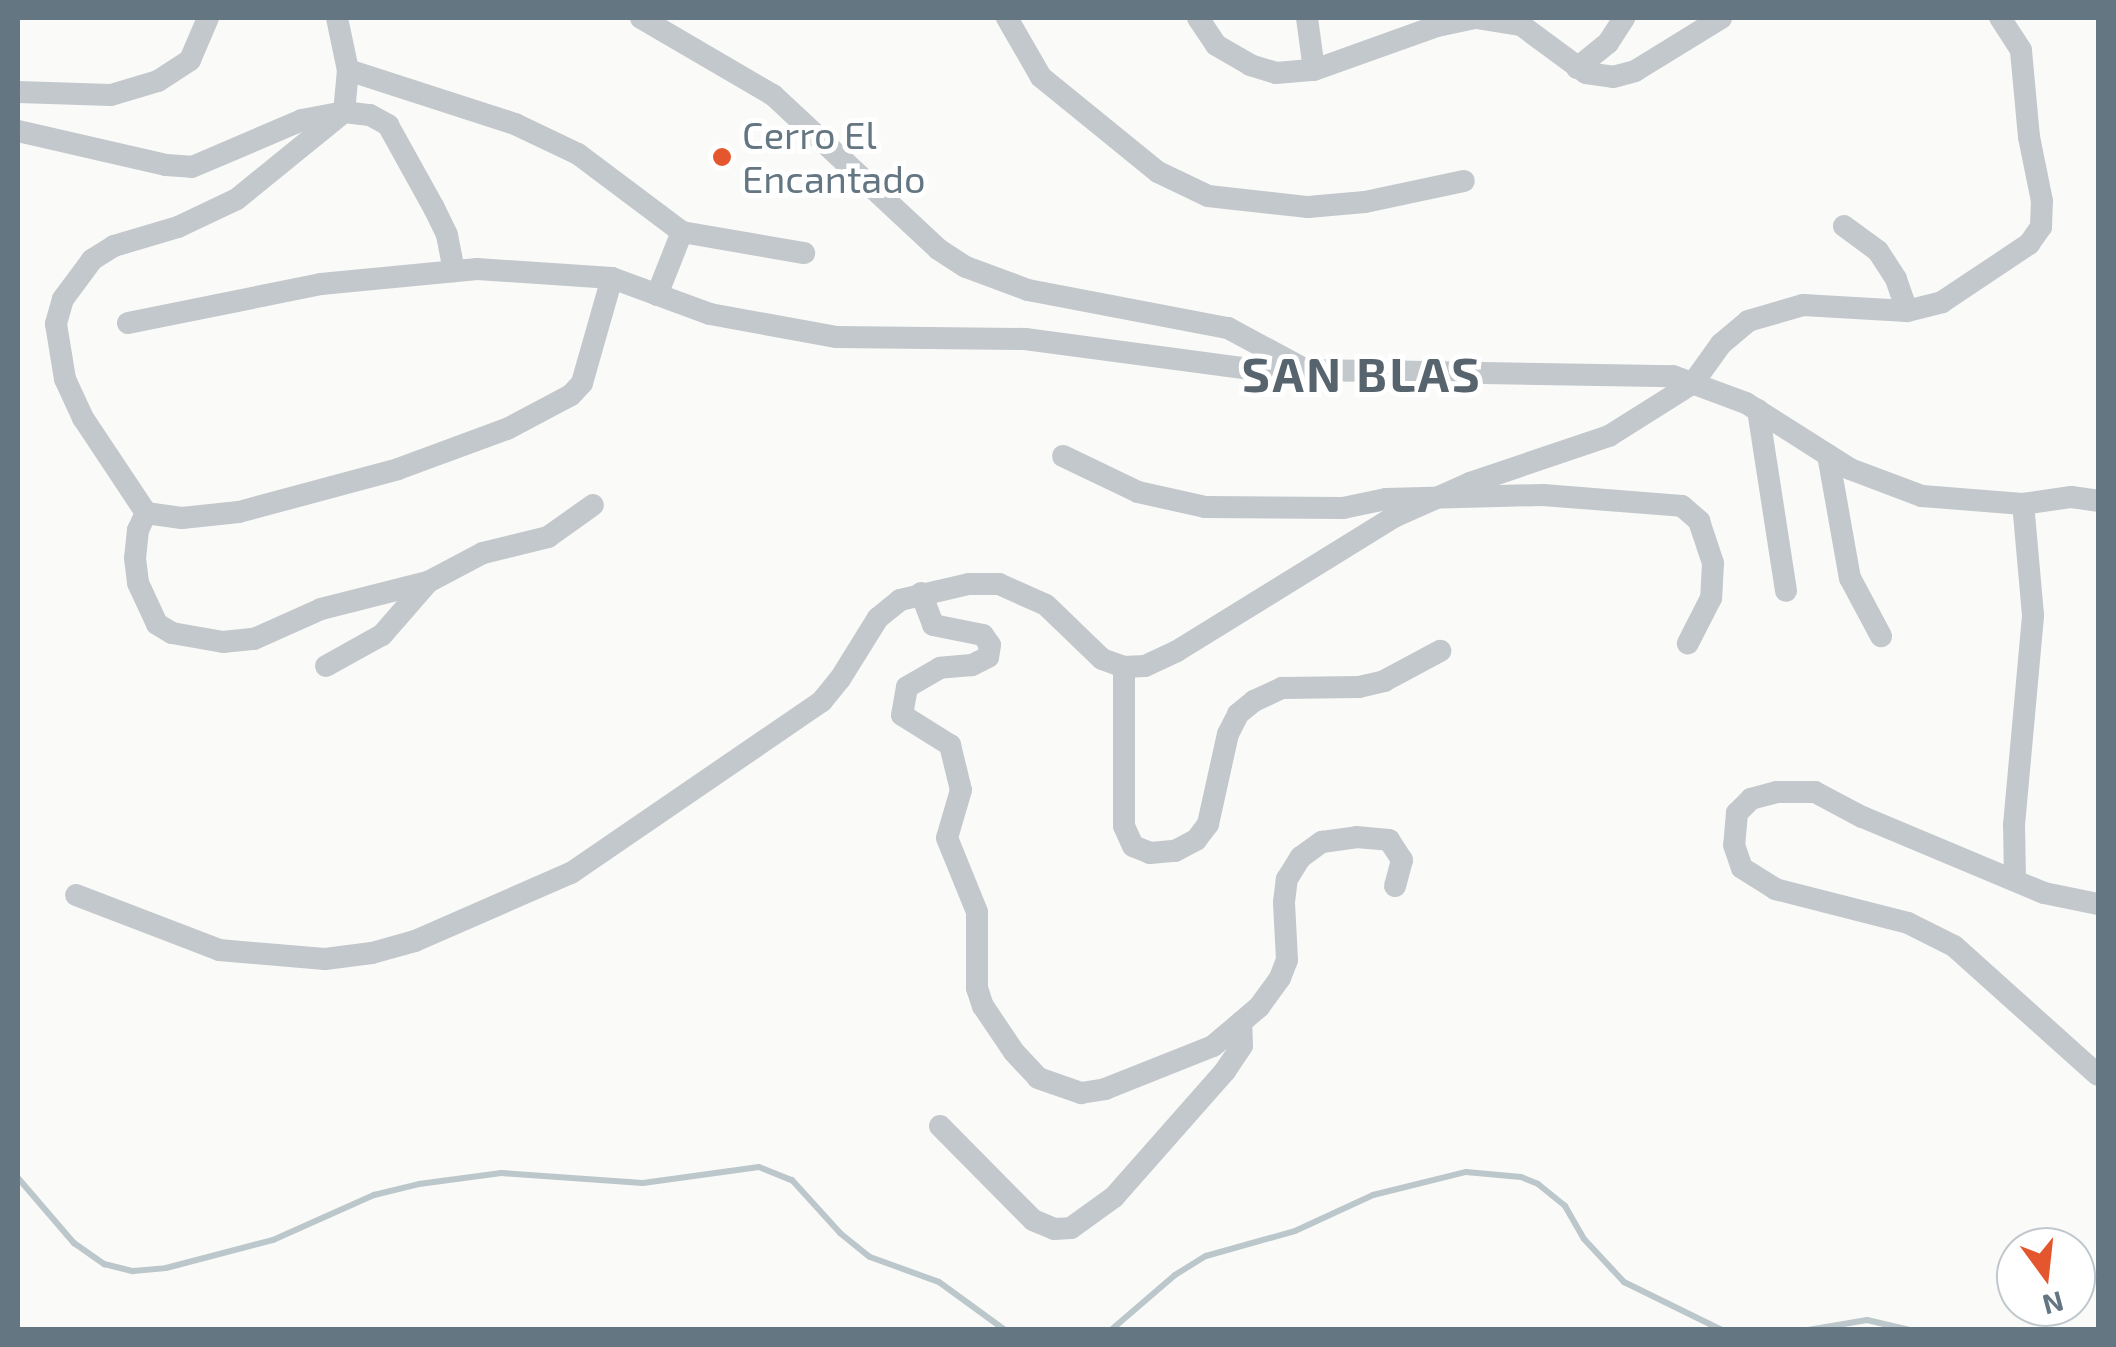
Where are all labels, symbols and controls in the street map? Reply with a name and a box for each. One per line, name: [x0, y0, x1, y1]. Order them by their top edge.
place label: Cerro El Encantado: [742, 112, 926, 202]
marker: Cerro El Encantado: [711, 146, 733, 168]
district label: SAN BLAS: [1242, 345, 1482, 403]
north arrow: [1996, 1227, 2096, 1327]
text: N: [2039, 1285, 2067, 1323]

